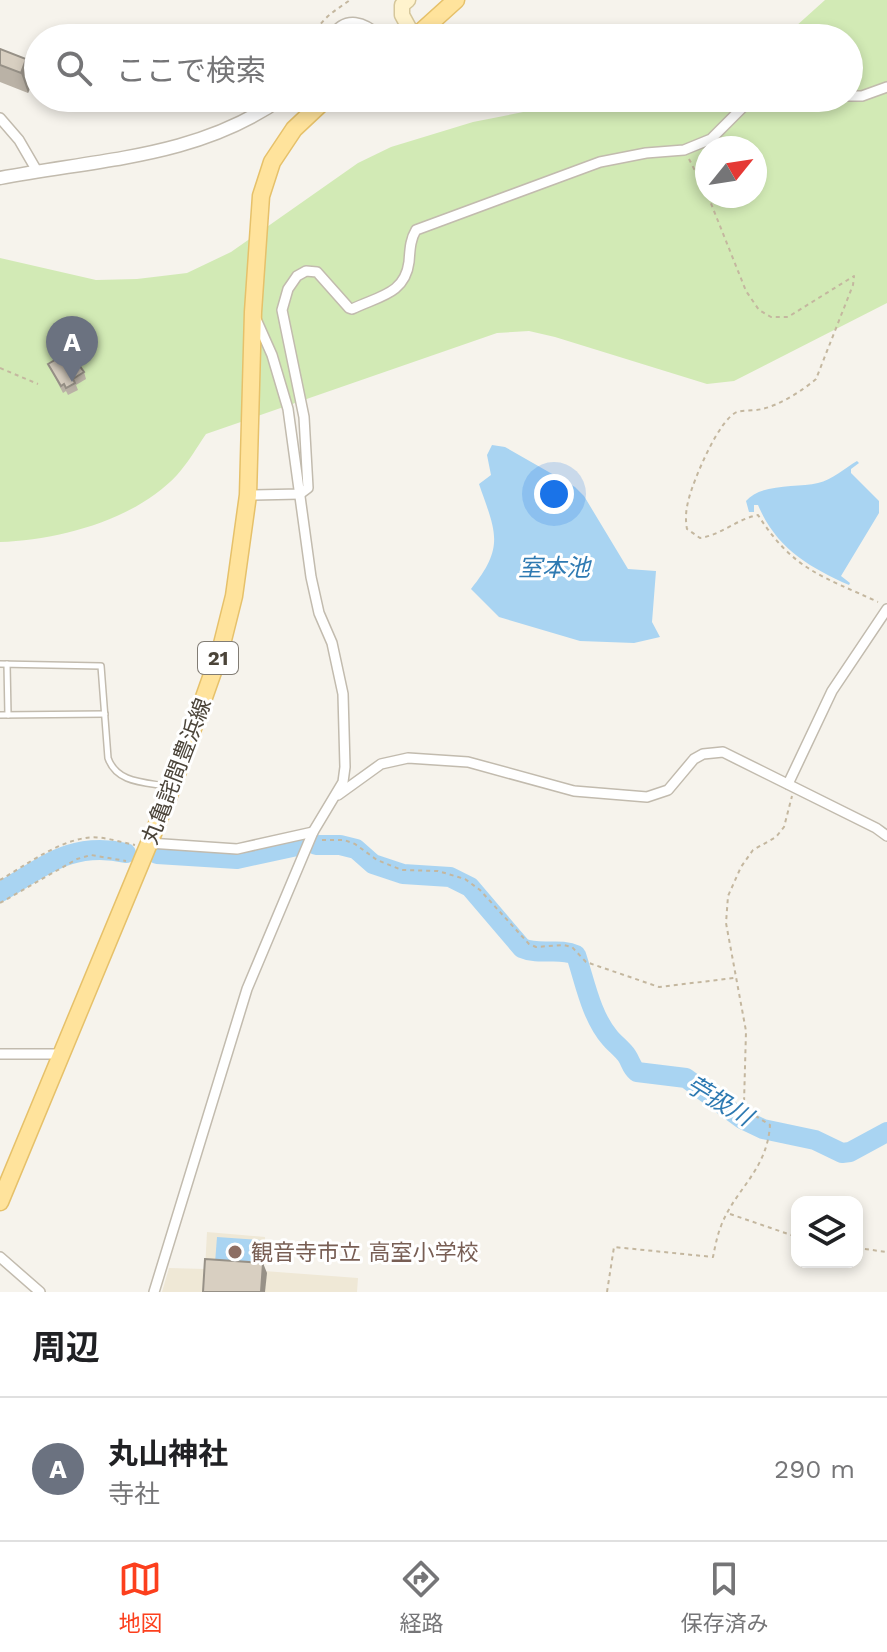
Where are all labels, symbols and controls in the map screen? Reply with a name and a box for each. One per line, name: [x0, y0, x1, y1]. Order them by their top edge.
search box: [24, 24, 863, 112]
icon: search: [52, 46, 96, 90]
text: ここで検索: [116, 53, 266, 88]
north arrow: [695, 136, 767, 208]
pin: A: [46, 316, 98, 382]
your location: [534, 474, 574, 514]
water label: 室本池: [518, 554, 592, 582]
road number: 21: [198, 642, 238, 674]
street label: 丸亀詫間豊浜線: [137, 695, 216, 848]
water label: 苧扱川: [681, 1070, 760, 1133]
map controls: [791, 1196, 863, 1268]
button: layers: [791, 1196, 863, 1268]
place label: 観音寺市立 高室小学校: [251, 1240, 479, 1265]
marker: 観音寺市立 高室小学校: [226, 1243, 244, 1261]
text: 周辺: [32, 1327, 100, 1367]
text: 丸山神社: [108, 1436, 228, 1471]
text: A: [49, 1454, 67, 1484]
text: 290 m: [774, 1454, 855, 1484]
text: 寺社: [108, 1479, 160, 1509]
tab: 地図: [118, 1557, 163, 1637]
tab: 経路: [399, 1557, 444, 1637]
tab: 保存済み: [680, 1557, 769, 1637]

